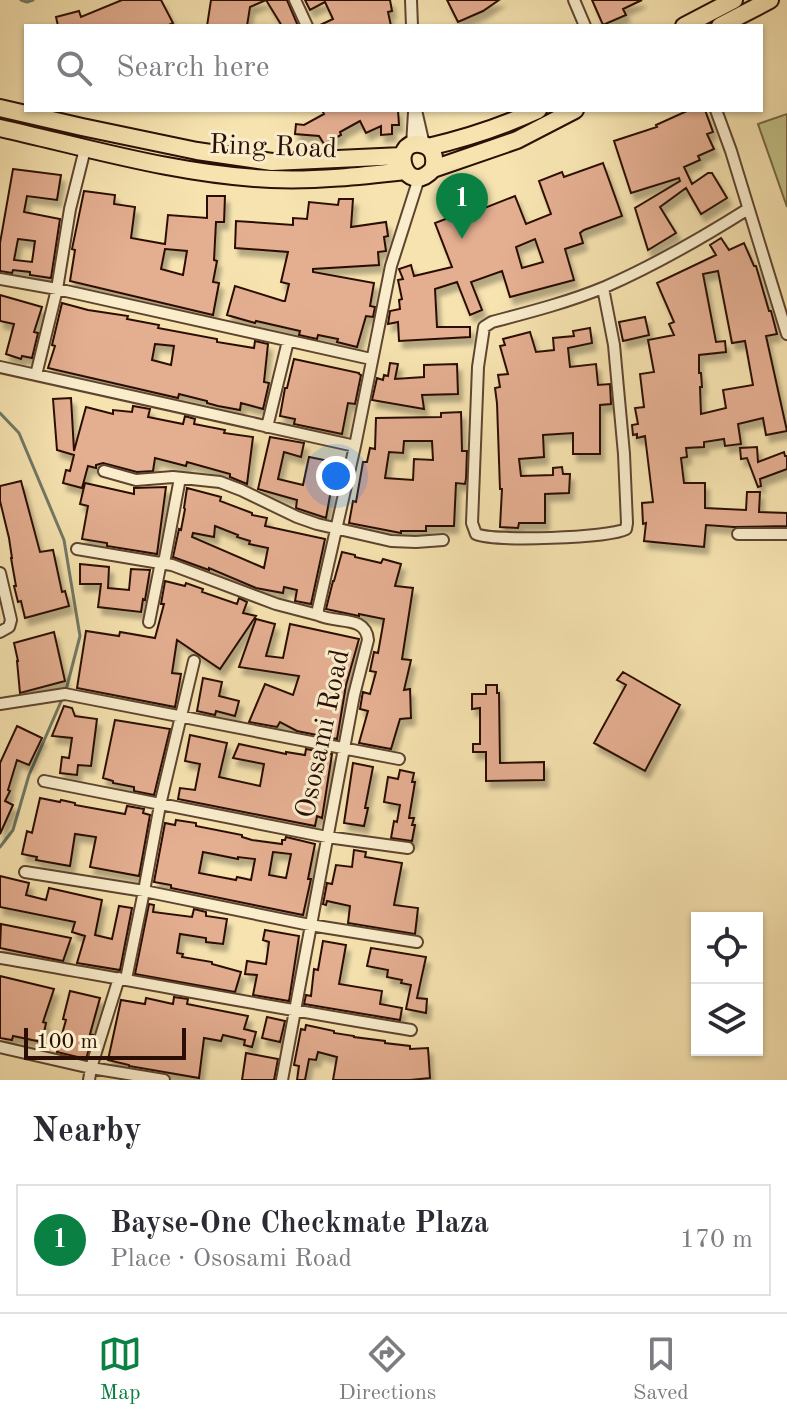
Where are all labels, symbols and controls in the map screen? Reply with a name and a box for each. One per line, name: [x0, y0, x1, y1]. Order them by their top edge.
search box: [24, 24, 763, 112]
icon: search: [52, 46, 96, 90]
text: Search here: [116, 53, 270, 83]
street label: Ring Road: [209, 132, 337, 164]
pin: 1: [436, 173, 488, 239]
your location: [316, 456, 356, 496]
street label: Ososami Road: [292, 647, 356, 821]
map controls: [691, 912, 763, 1056]
button: locate: [691, 912, 763, 984]
button: layers: [691, 984, 763, 1056]
scale bar: [24, 1024, 186, 1060]
text: 100 m: [36, 1031, 98, 1053]
text: Nearby: [32, 1115, 142, 1149]
text: Bayse-One Checkmate Plaza: [110, 1209, 489, 1239]
text: 1: [52, 1227, 68, 1253]
text: 170 m: [680, 1227, 753, 1253]
text: Place · Ososami Road: [110, 1246, 352, 1272]
tab: Map: [98, 1332, 142, 1407]
tab: Directions: [339, 1332, 436, 1407]
tab: Saved: [633, 1332, 689, 1407]

